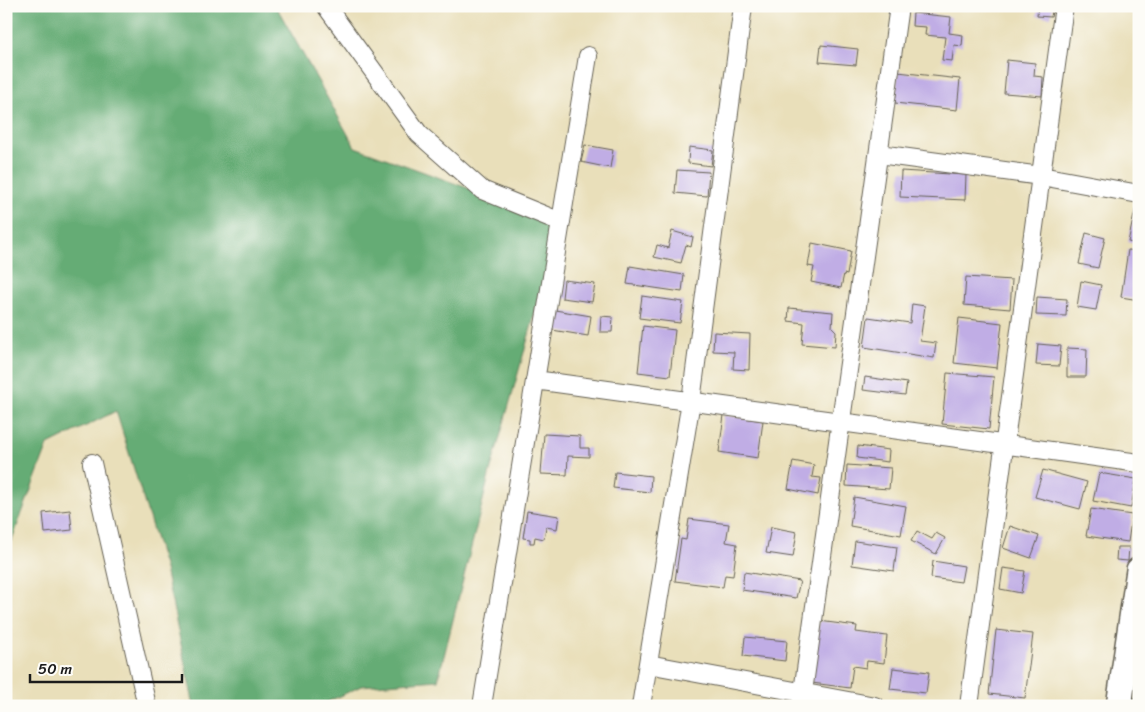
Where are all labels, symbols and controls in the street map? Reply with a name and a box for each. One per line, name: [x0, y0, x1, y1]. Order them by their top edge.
scale bar: [30, 652, 182, 684]
text: 50 m: [38, 656, 73, 682]

